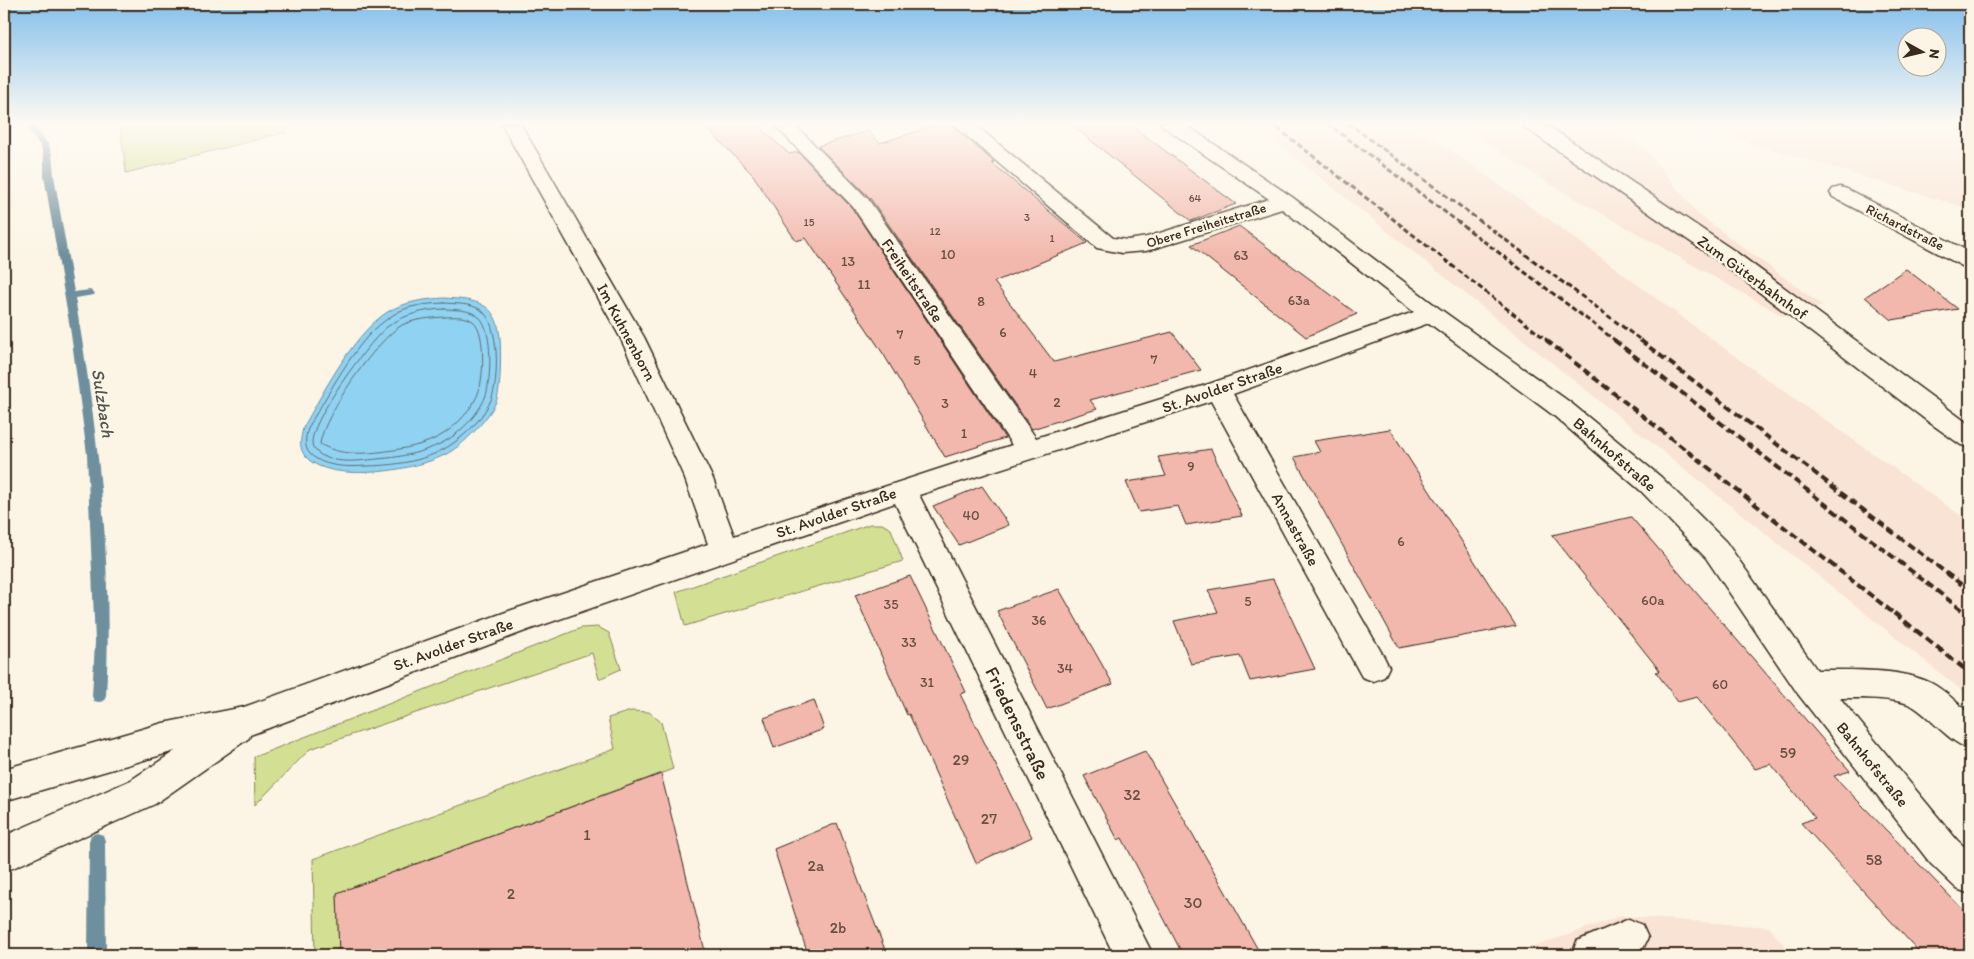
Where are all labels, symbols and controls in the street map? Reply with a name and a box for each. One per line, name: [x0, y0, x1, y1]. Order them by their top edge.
north arrow: [1896, 28, 1946, 78]
text: N: [1925, 48, 1943, 60]
house number: 64: [1189, 192, 1202, 205]
street label: Obere Freiheitstraße: [1144, 199, 1269, 252]
street label: Richardstraße: [1863, 200, 1947, 255]
house number: 3: [1024, 211, 1030, 224]
house number: 15: [804, 216, 815, 229]
house number: 12: [930, 225, 941, 238]
street label: Zum Güterbahnhof: [1694, 231, 1812, 324]
house number: 1: [1049, 232, 1055, 245]
street label: Freiheitstraße: [878, 235, 948, 326]
house number: 10: [940, 246, 956, 263]
house number: 63: [1233, 247, 1249, 264]
house number: 13: [841, 253, 855, 270]
house number: 11: [858, 276, 871, 293]
street label: Im Kuhnenborn: [593, 280, 660, 384]
house number: 63a: [1288, 292, 1311, 309]
house number: 8: [977, 293, 985, 310]
house number: 6: [999, 324, 1007, 341]
house number: 7: [897, 326, 904, 343]
house number: 7: [1151, 351, 1158, 368]
house number: 5: [913, 352, 921, 369]
street label: St. Avolder Straße: [1159, 358, 1285, 417]
house number: 4: [1029, 365, 1038, 382]
water label: Sulzbach: [87, 367, 119, 440]
house number: 2: [1053, 394, 1061, 411]
house number: 3: [941, 395, 949, 412]
street label: Bahnhofstraße: [1569, 413, 1660, 496]
house number: 1: [961, 425, 968, 442]
house number: 9: [1187, 458, 1195, 475]
street label: St. Avolder Straße: [773, 483, 899, 542]
street label: Annastraße: [1268, 489, 1324, 569]
house number: 40: [962, 507, 980, 524]
house number: 6: [1397, 533, 1405, 550]
house number: 60a: [1641, 592, 1665, 609]
house number: 5: [1244, 593, 1252, 610]
house number: 35: [884, 596, 898, 613]
house number: 36: [1031, 612, 1047, 629]
street label: St. Avolder Straße: [391, 614, 516, 675]
house number: 33: [901, 634, 917, 651]
house number: 34: [1057, 660, 1074, 677]
street label: Friedensstraße: [980, 663, 1055, 784]
house number: 31: [920, 674, 935, 691]
house number: 60: [1712, 676, 1728, 693]
street label: Bahnhofstraße: [1833, 718, 1913, 811]
house number: 59: [1780, 743, 1796, 762]
house number: 29: [953, 750, 969, 769]
house number: 32: [1123, 785, 1141, 804]
house number: 27: [981, 809, 997, 828]
house number: 1: [583, 825, 591, 844]
house number: 58: [1865, 850, 1883, 869]
house number: 2a: [808, 856, 825, 875]
house number: 2: [507, 884, 516, 903]
house number: 30: [1184, 893, 1202, 912]
house number: 2b: [830, 918, 846, 937]

